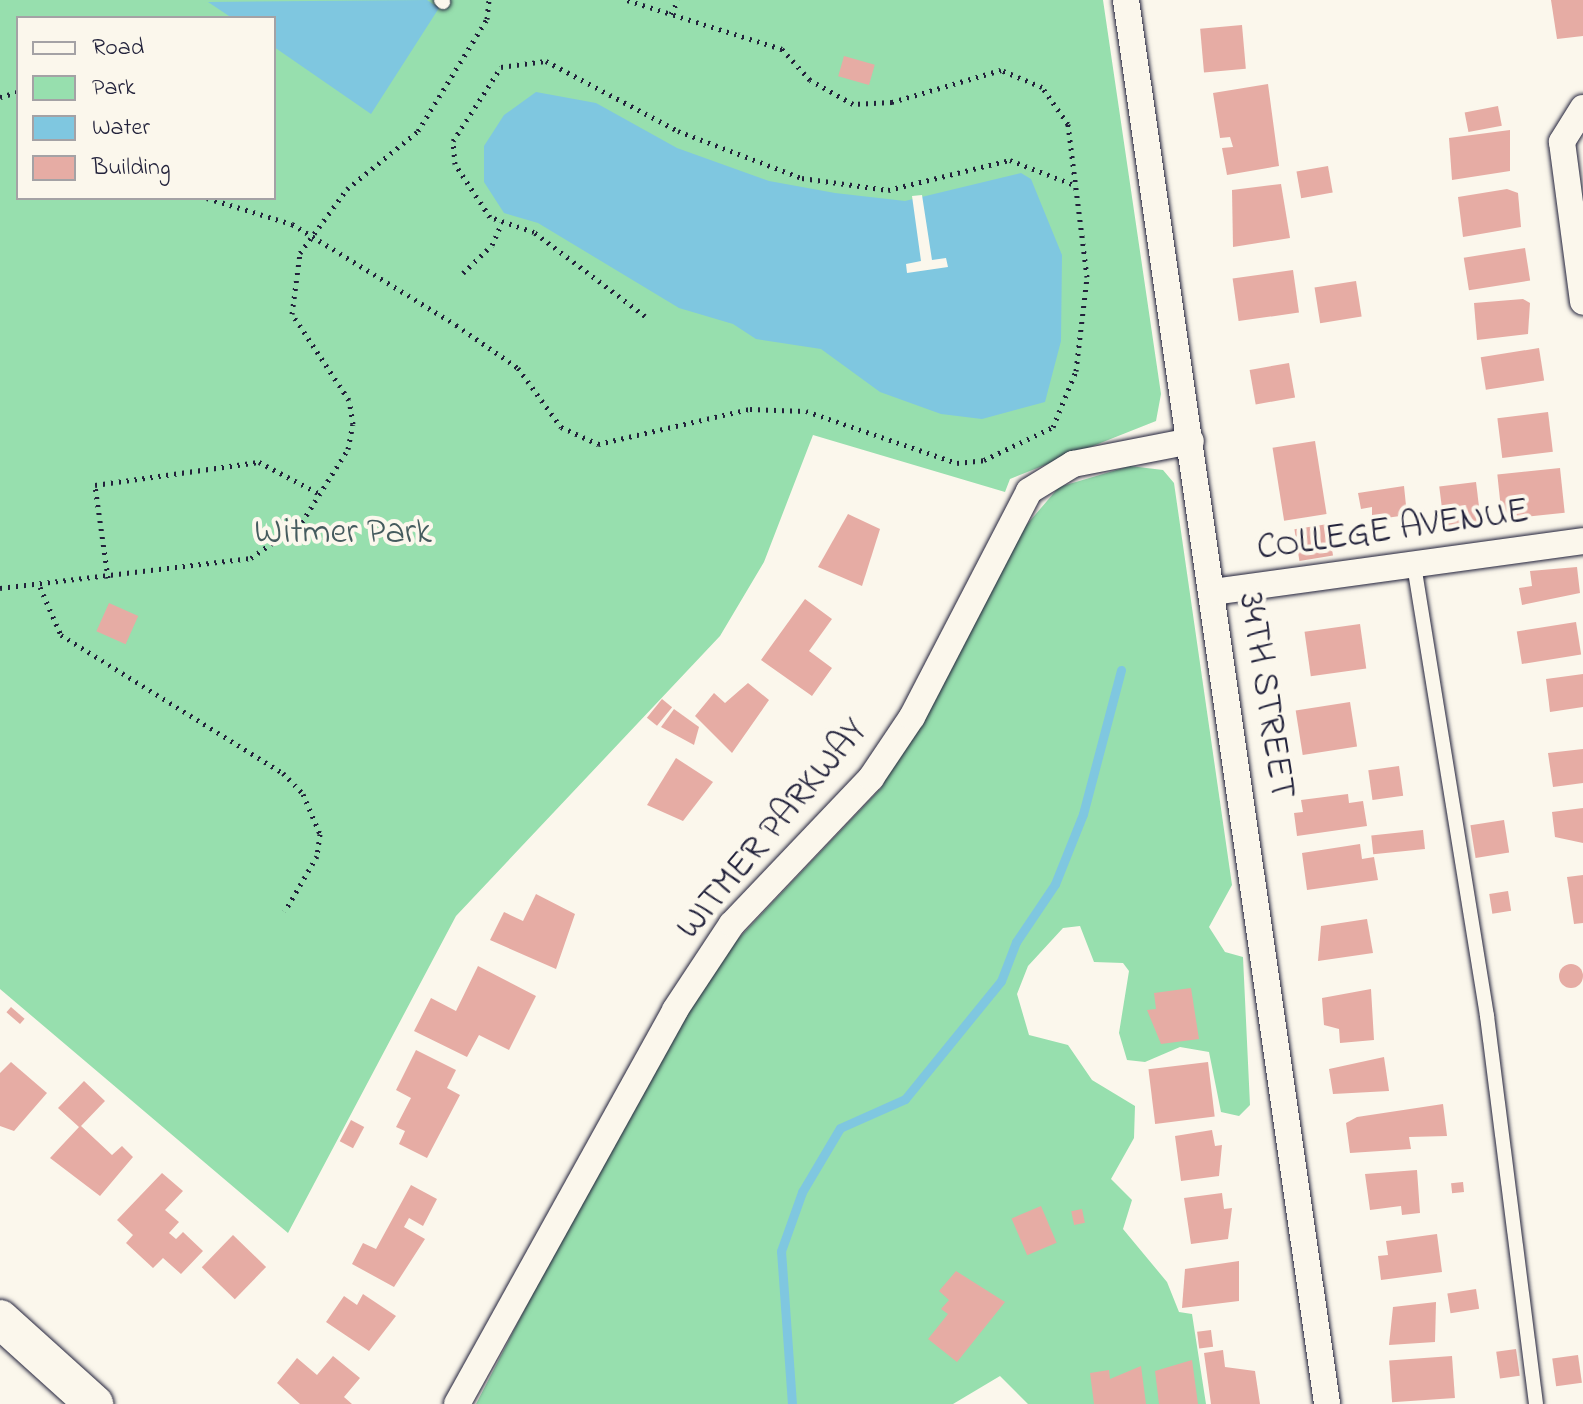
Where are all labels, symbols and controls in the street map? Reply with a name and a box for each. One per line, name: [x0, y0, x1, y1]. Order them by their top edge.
legend: [16, 16, 276, 200]
text: Road: [92, 31, 144, 66]
text: Park: [92, 71, 135, 106]
text: Water: [92, 111, 150, 146]
text: Building: [92, 151, 171, 186]
street label: COLLEGE AVENUE: [1254, 491, 1532, 571]
park label: Witmer Park: [254, 512, 432, 556]
street label: 34TH STREET: [1227, 590, 1303, 802]
street label: WITMER PARKWAY: [668, 711, 878, 949]

